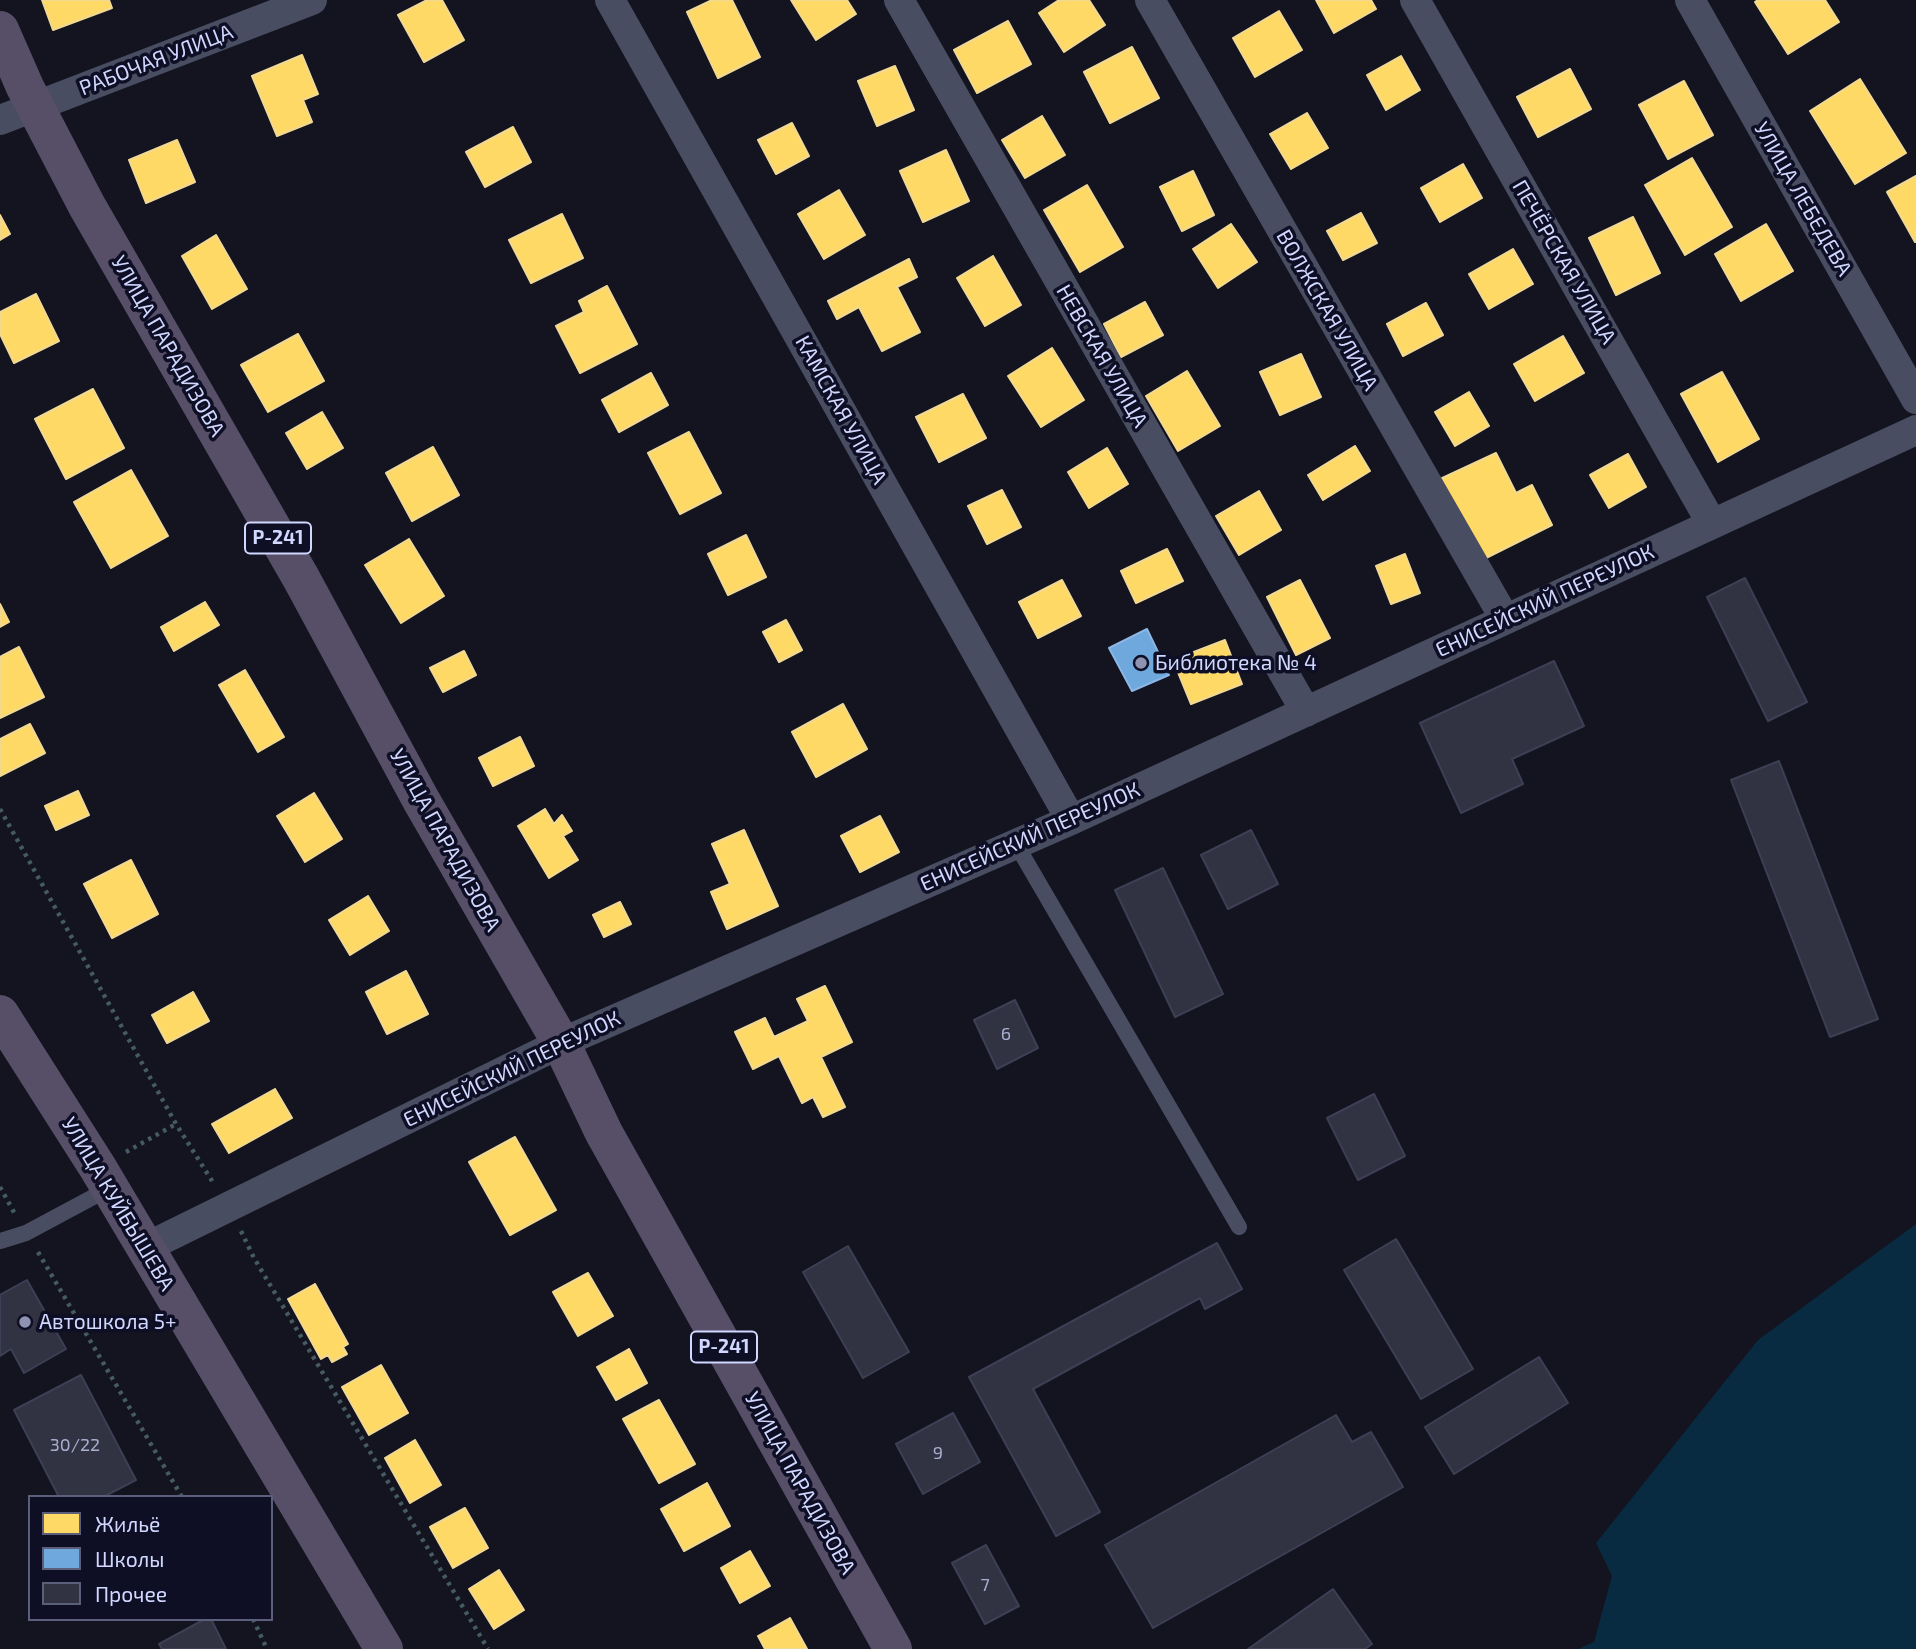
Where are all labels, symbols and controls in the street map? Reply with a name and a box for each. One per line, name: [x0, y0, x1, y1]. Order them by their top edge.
street label: РАБОЧАЯ УЛИЦА: [76, 19, 236, 101]
street label: УЛИЦА ЛЕБЕДЕВА: [1749, 118, 1857, 280]
street label: ПЕЧЁРСКАЯ УЛИЦА: [1507, 176, 1621, 348]
street label: ВОЛЖСКАЯ УЛИЦА: [1271, 225, 1383, 395]
street label: УЛИЦА ПАРАДИЗОВА: [106, 251, 230, 441]
street label: НЕВСКАЯ УЛИЦА: [1051, 280, 1153, 432]
street label: КАМСКАЯ УЛИЦА: [790, 331, 892, 489]
road number: Р-241: [245, 523, 311, 554]
street label: ЕНИСЕЙСКИЙ ПЕРЕУЛОК: [1432, 539, 1658, 663]
place label: Библиотека № 4: [1155, 650, 1317, 676]
marker: Библиотека № 4: [1133, 655, 1149, 671]
street label: УЛИЦА ПАРАДИЗОВА: [384, 744, 506, 936]
street label: ЕНИСЕЙСКИЙ ПЕРЕУЛОК: [916, 777, 1144, 897]
street label: ЕНИСЕЙСКИЙ ПЕРЕУЛОК: [400, 1006, 624, 1132]
house number: 6: [1001, 1023, 1011, 1045]
street label: УЛИЦА КУЙБЫШЕВА: [56, 1113, 180, 1295]
place label: Автошкола 5+: [39, 1309, 177, 1335]
marker: Автошкола 5+: [17, 1314, 33, 1330]
road number: Р-241: [691, 1331, 757, 1362]
street label: УЛИЦА ПАРАДИЗОВА: [739, 1387, 861, 1579]
house number: 30/22: [50, 1434, 100, 1456]
house number: 9: [933, 1442, 943, 1464]
legend: [28, 1495, 273, 1621]
text: Жильё: [95, 1511, 160, 1536]
text: Школы: [95, 1546, 164, 1571]
house number: 7: [980, 1574, 990, 1596]
text: Прочее: [95, 1581, 167, 1606]

